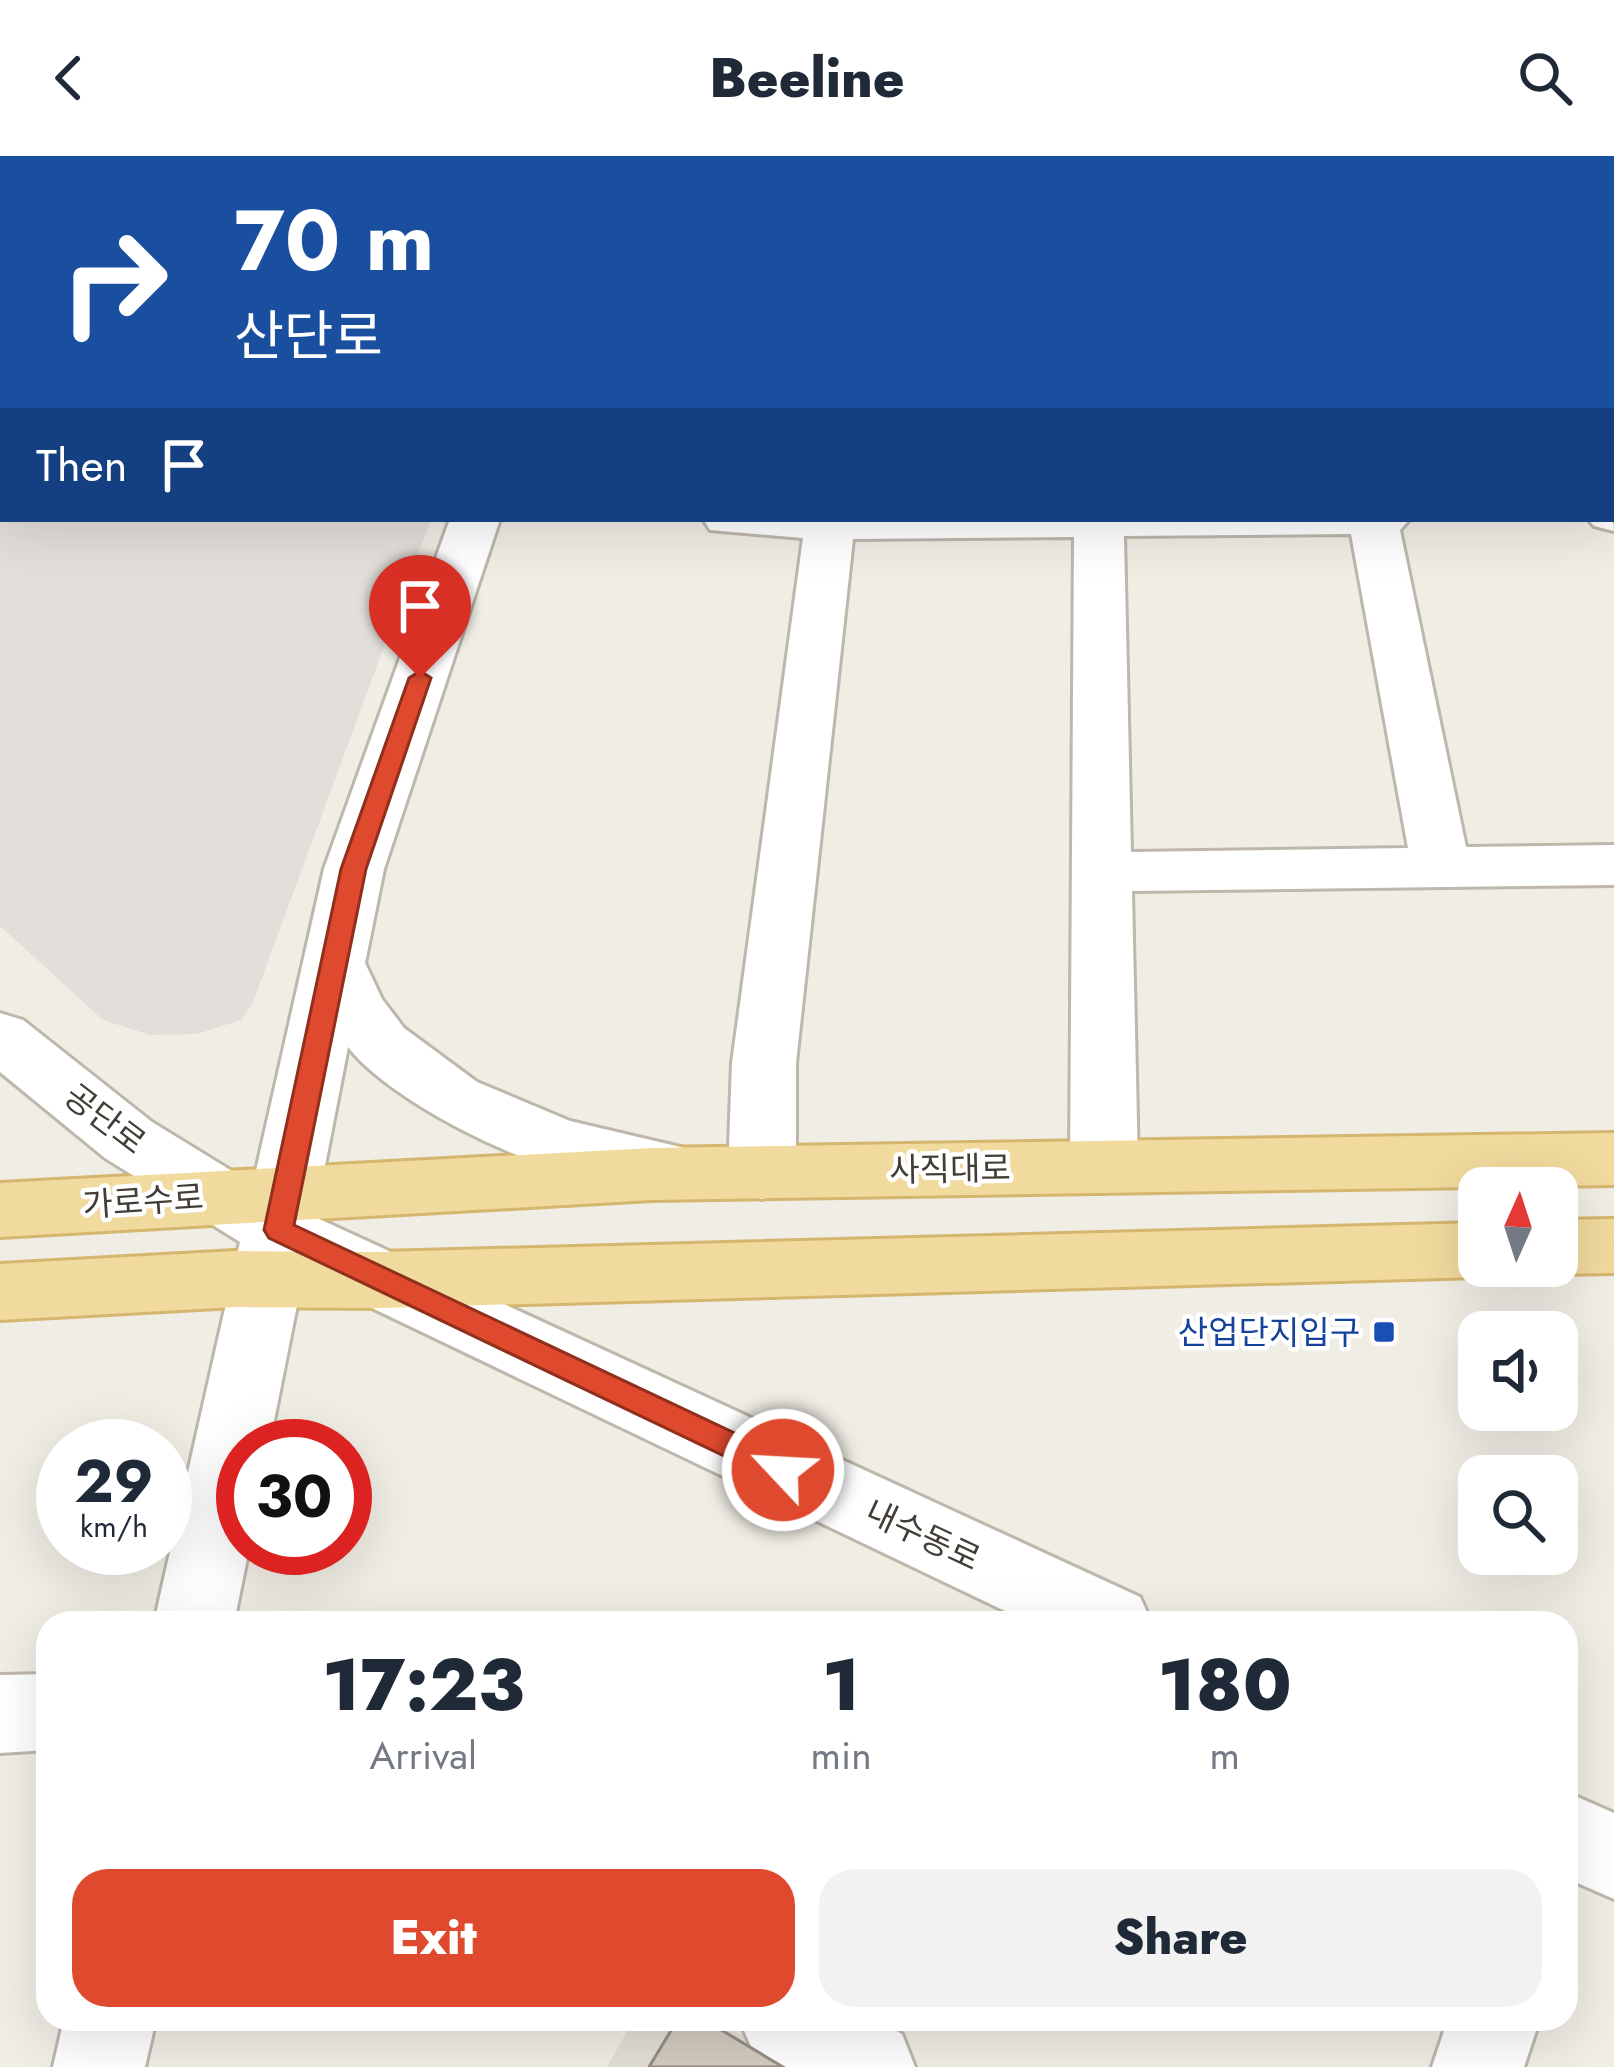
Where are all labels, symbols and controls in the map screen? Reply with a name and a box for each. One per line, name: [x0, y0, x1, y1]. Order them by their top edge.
text: Beeline: [709, 39, 905, 117]
icon: back: [36, 45, 102, 111]
icon: search: [1512, 45, 1578, 111]
text: 70 m: [234, 180, 434, 302]
icon: right: [36, 204, 192, 360]
text: 산단로: [234, 297, 383, 375]
icon: arrive: [151, 432, 217, 498]
text: Then: [36, 433, 127, 498]
pin: [369, 555, 471, 678]
icon: arrive: [387, 573, 453, 639]
street label: 공단로: [54, 1073, 156, 1165]
street label: 사직대로: [889, 1144, 1011, 1194]
north arrow: [1458, 1167, 1578, 1287]
map controls: [1458, 1167, 1578, 1575]
street label: 가로수로: [81, 1173, 205, 1229]
place label: 산업단지입구: [1178, 1309, 1360, 1356]
button: sound: [1458, 1311, 1578, 1431]
marker: 산업단지입구: [1371, 1319, 1397, 1345]
position arrow: [720, 1407, 846, 1533]
speed limit sign: 30: [216, 1419, 372, 1575]
text: 29: [74, 1438, 154, 1525]
button: search: [1458, 1455, 1578, 1575]
street label: 내수동로: [858, 1488, 988, 1582]
text: km/h: [80, 1505, 148, 1548]
text: 17:23: [322, 1633, 524, 1737]
text: 1: [822, 1633, 860, 1737]
text: 180: [1158, 1633, 1292, 1737]
text: Arrival: [370, 1727, 477, 1784]
text: min: [811, 1727, 872, 1784]
text: m: [1210, 1727, 1240, 1784]
button: Exit: [72, 1869, 795, 2007]
button: Share: [819, 1869, 1542, 2007]

